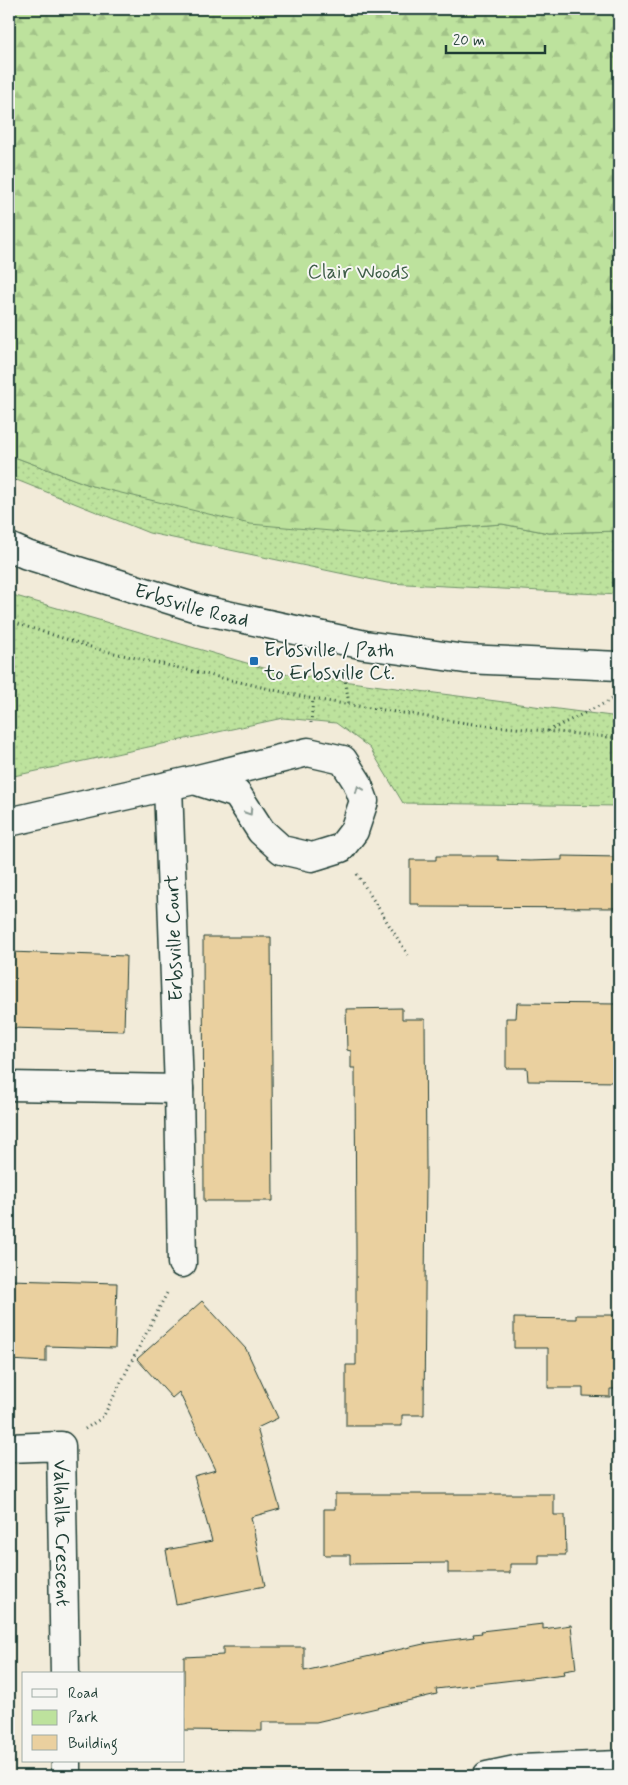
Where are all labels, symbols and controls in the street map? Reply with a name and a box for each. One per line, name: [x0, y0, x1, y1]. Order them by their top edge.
scale bar: [446, 22, 544, 54]
text: 20 m: [453, 31, 485, 51]
park label: Clair Woods: [307, 259, 409, 286]
street label: Erbsville Road: [131, 577, 251, 634]
place label: Erbsville / Path to Erbsville Ct.: [263, 637, 395, 687]
marker: Erbsville / Path to Erbsville Ct.: [248, 655, 260, 667]
one-way arrow: [355, 785, 366, 794]
one-way arrow: [242, 806, 252, 815]
street label: Erbsville Court: [159, 874, 190, 1002]
street label: Valhalla Crescent: [46, 1459, 76, 1607]
legend: [22, 1672, 185, 1762]
text: Road: [68, 1684, 98, 1704]
text: Park: [68, 1708, 98, 1728]
text: Building: [68, 1734, 118, 1755]

